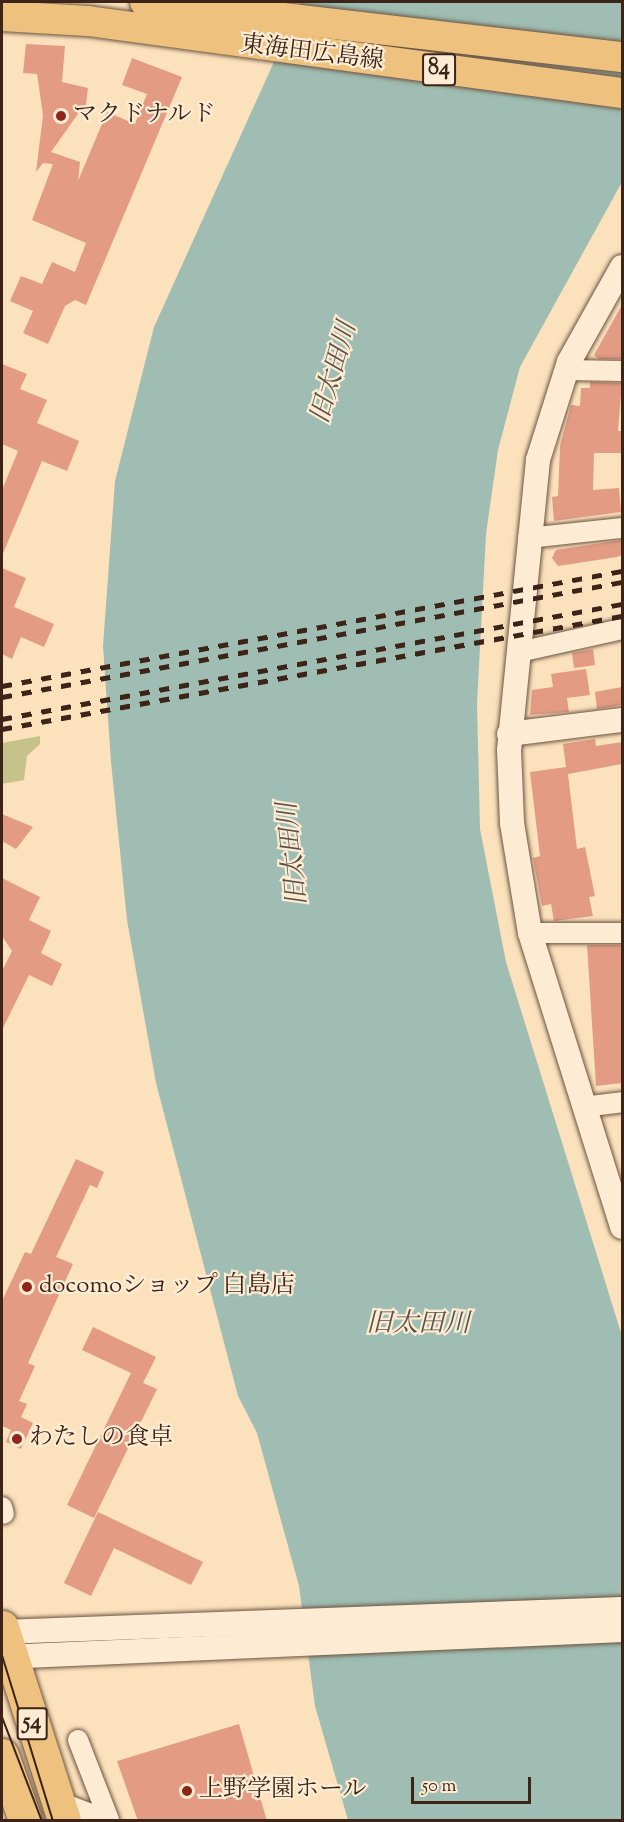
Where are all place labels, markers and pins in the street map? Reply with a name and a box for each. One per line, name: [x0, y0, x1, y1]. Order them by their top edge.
place label: マクドナルド: [73, 102, 217, 130]
marker: マクドナルド: [54, 109, 68, 123]
place label: docomoショップ 白島店: [39, 1273, 295, 1301]
marker: docomoショップ 白島店: [20, 1280, 34, 1294]
place label: わたしの食卓: [29, 1425, 173, 1453]
marker: わたしの食卓: [10, 1432, 24, 1446]
place label: 上野学園ホール: [199, 1777, 367, 1805]
marker: 上野学園ホール: [180, 1784, 194, 1798]

